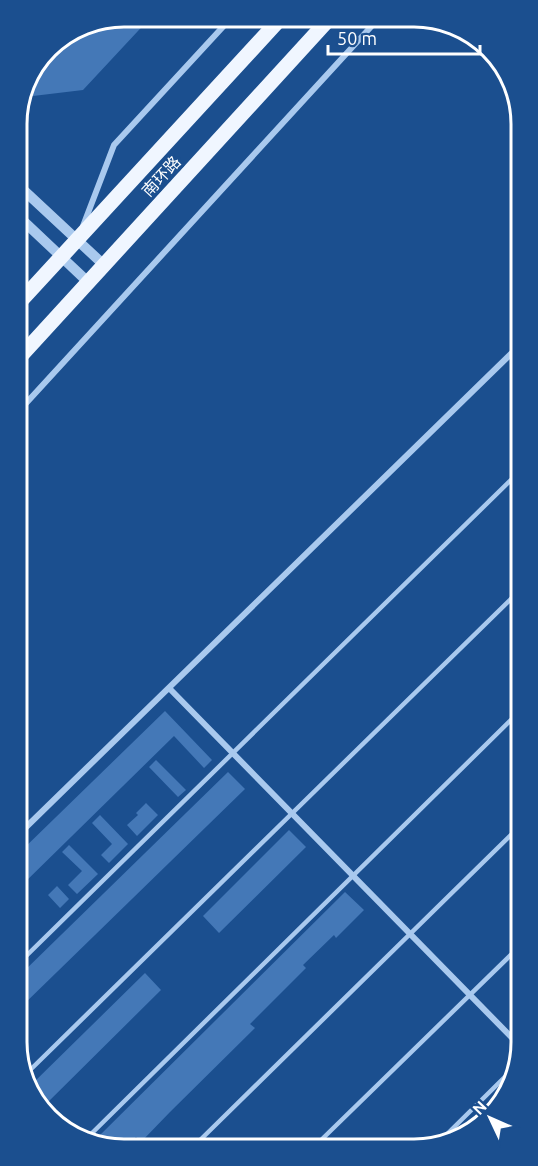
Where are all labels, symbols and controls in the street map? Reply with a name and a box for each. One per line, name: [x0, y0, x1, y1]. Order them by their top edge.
scale bar: [328, 18, 480, 56]
text: 50 m: [337, 28, 377, 48]
street label: 南环路: [138, 152, 184, 200]
north arrow: [460, 1088, 520, 1148]
text: N: [469, 1097, 490, 1118]

